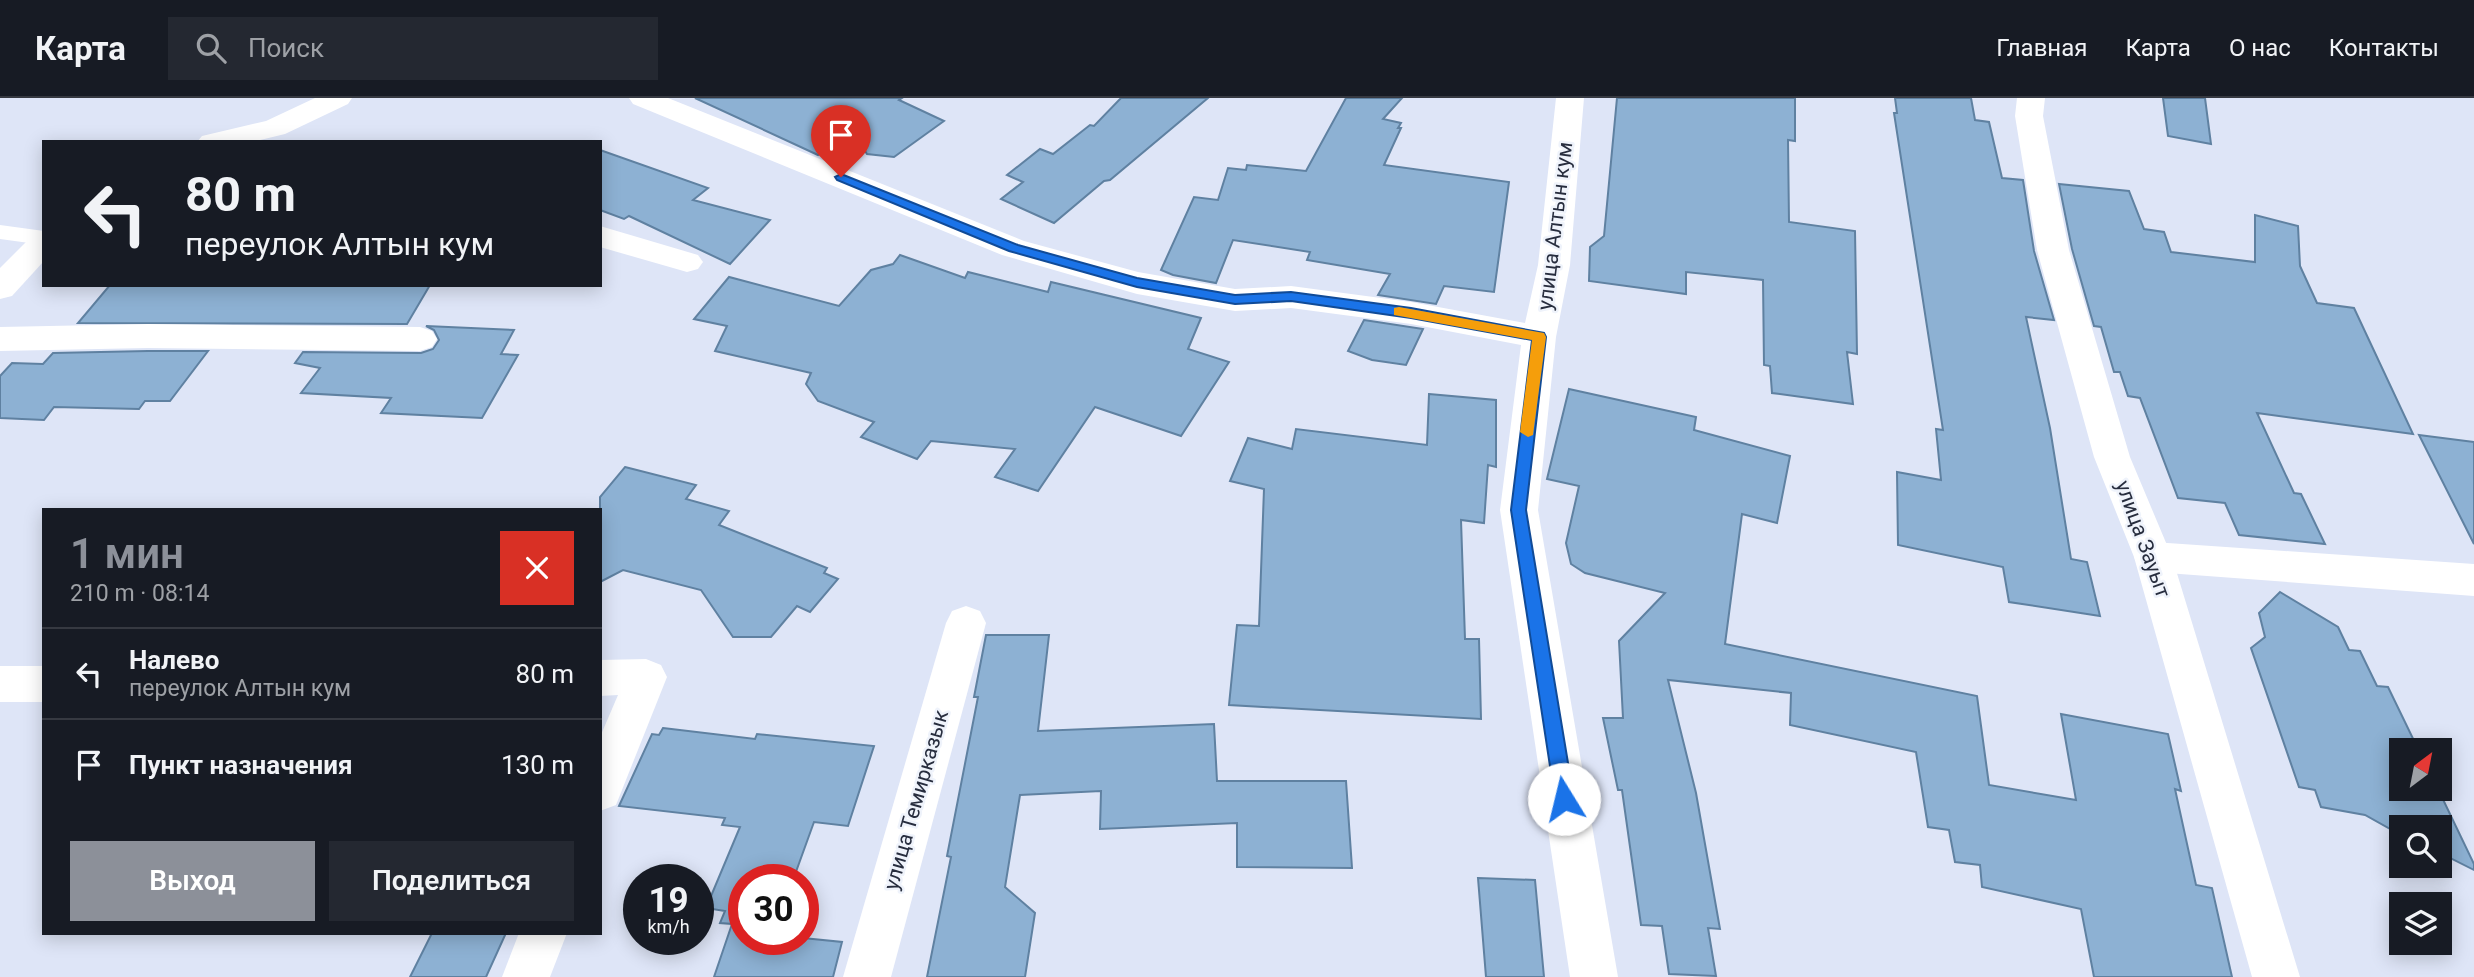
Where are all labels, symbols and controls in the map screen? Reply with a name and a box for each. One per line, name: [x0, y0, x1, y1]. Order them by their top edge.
search box: [168, 17, 658, 80]
text: Карта: [35, 29, 126, 68]
icon: search: [192, 29, 230, 67]
text: Поиск: [248, 33, 324, 63]
text: Главная: [1996, 34, 2087, 62]
text: Карта: [2125, 34, 2191, 62]
text: О нас: [2229, 34, 2291, 62]
text: Контакты: [2329, 34, 2439, 62]
pin: [811, 105, 871, 177]
icon: arrive: [822, 116, 860, 154]
street label: улица Алтын кум: [1533, 140, 1577, 312]
text: 80 m: [185, 166, 296, 223]
icon: left: [70, 168, 161, 259]
text: переулок Алтын кум: [185, 225, 494, 263]
street label: улица Зауыт: [2111, 477, 2175, 601]
text: 1 мин: [70, 529, 184, 578]
button: close: [500, 531, 574, 605]
text: 210 m · 08:14: [70, 580, 209, 607]
text: Налево: [129, 645, 219, 675]
icon: left: [70, 655, 108, 693]
text: 80 m: [516, 659, 574, 689]
text: переулок Алтын кум: [129, 675, 351, 702]
street label: улица Темирказык: [879, 707, 953, 893]
north arrow: [2389, 738, 2452, 802]
map controls: [2389, 738, 2452, 955]
icon: arrive: [70, 746, 108, 784]
text: Пункт назначения: [129, 750, 353, 780]
text: 130 m: [501, 750, 574, 780]
position arrow: [1527, 762, 1601, 836]
button: search: [2389, 815, 2452, 878]
button: Выход: [70, 841, 315, 921]
button: Поделиться: [329, 841, 574, 921]
speed limit sign: 30: [728, 864, 819, 955]
text: 19: [648, 880, 689, 921]
button: layers: [2389, 892, 2452, 955]
text: km/h: [647, 916, 690, 937]

